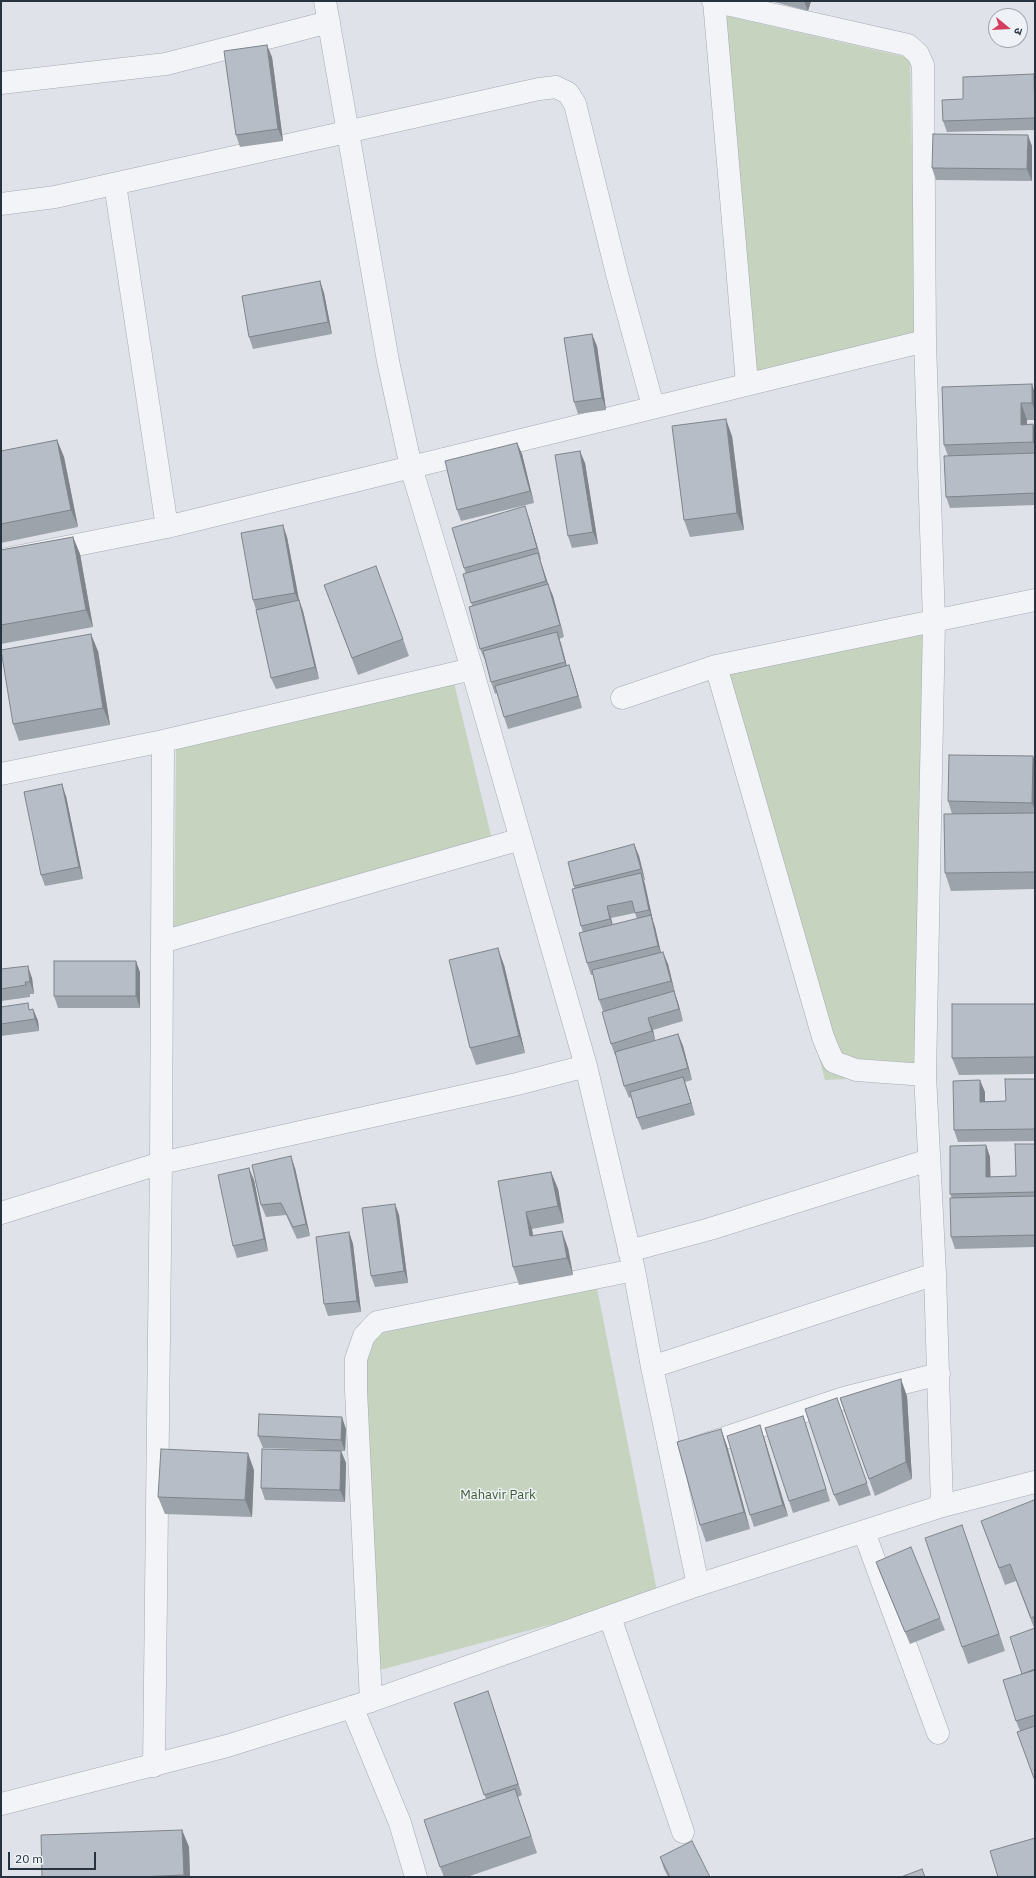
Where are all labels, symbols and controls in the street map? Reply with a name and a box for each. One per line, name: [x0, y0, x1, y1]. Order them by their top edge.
north arrow: [988, 8, 1028, 48]
text: उ: [1011, 26, 1026, 37]
park label: Mahavir Park: [460, 1487, 536, 1503]
scale bar: [10, 1844, 98, 1870]
text: 20 m: [15, 1851, 43, 1866]

